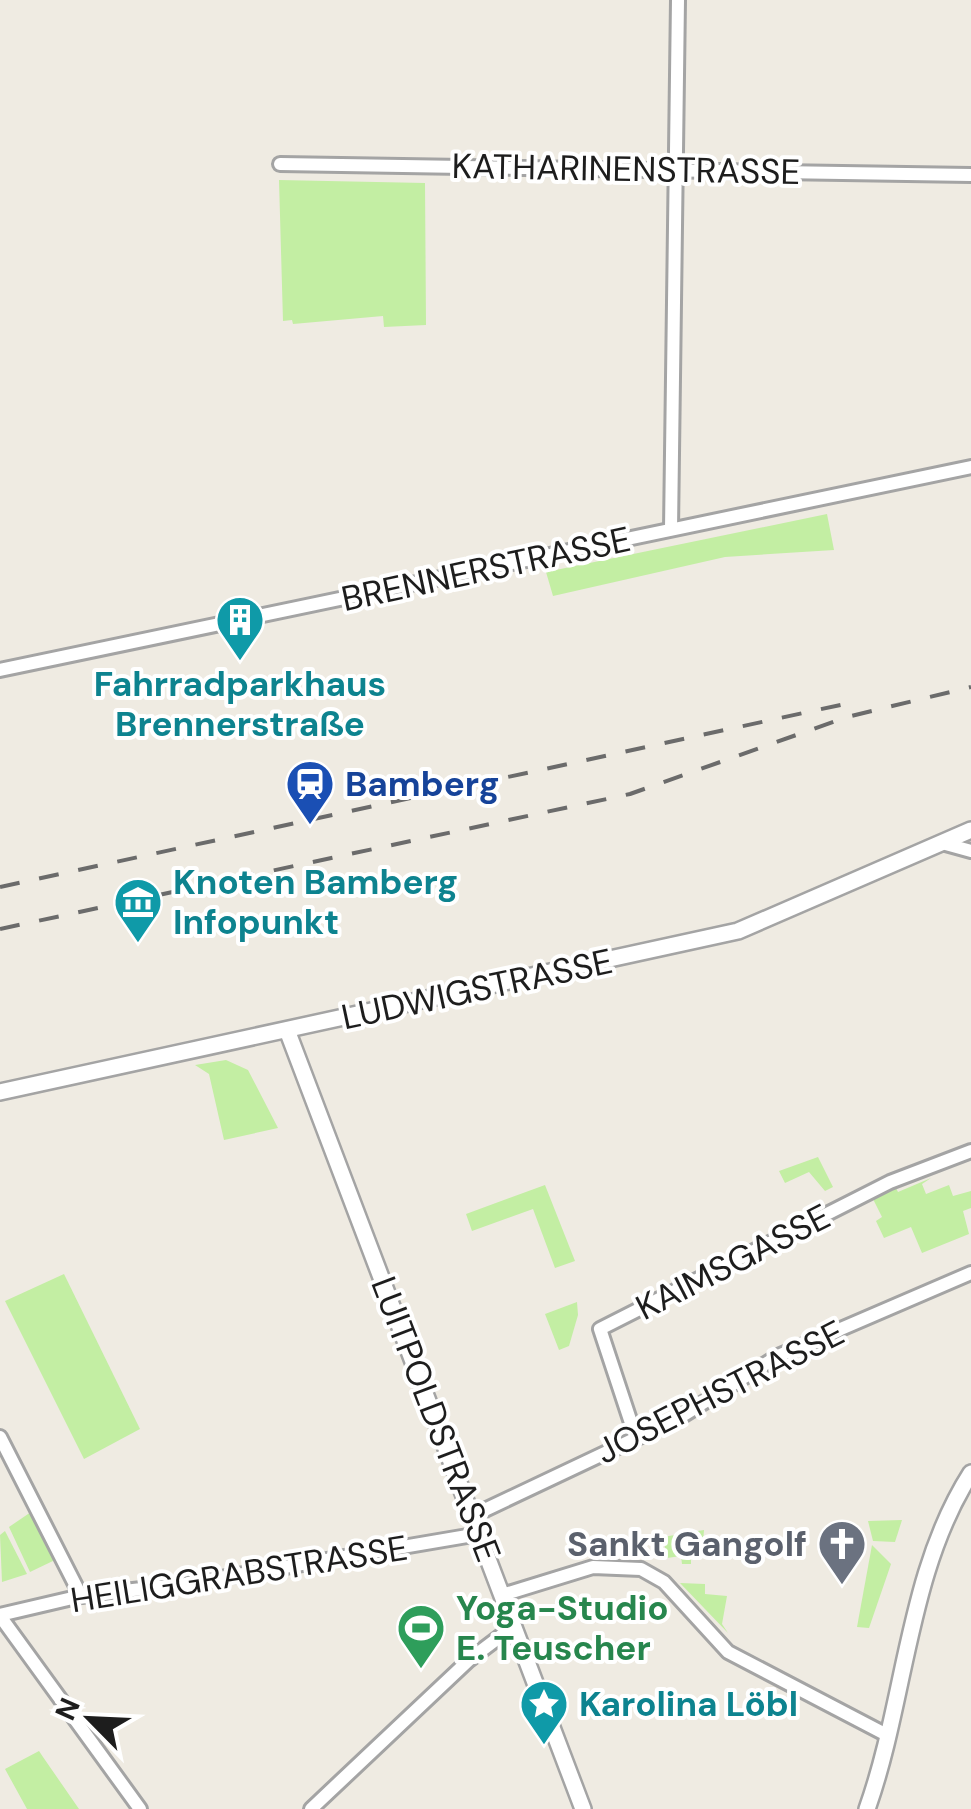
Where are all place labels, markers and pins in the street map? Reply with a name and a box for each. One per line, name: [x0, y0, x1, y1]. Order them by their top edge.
building icon: Fahrradparkhaus Brennerstraße: [214, 594, 266, 662]
place label: Fahrradparkhaus Brennerstraße: [94, 661, 386, 747]
station icon: Bamberg: [284, 758, 336, 826]
place label: Bamberg: [345, 761, 500, 807]
place label: Knoten Bamberg Infopunkt: [173, 859, 458, 945]
museum icon: Knoten Bamberg Infopunkt: [112, 876, 164, 944]
church icon: Sankt Gangolf: [816, 1518, 868, 1586]
place label: Sankt Gangolf: [567, 1521, 807, 1567]
place label: Yoga-Studio E. Teuscher: [456, 1585, 669, 1671]
sports icon: Yoga-Studio E. Teuscher: [395, 1602, 447, 1670]
place icon: Karolina Löbl: [518, 1678, 570, 1746]
place label: Karolina Löbl: [579, 1681, 798, 1727]

